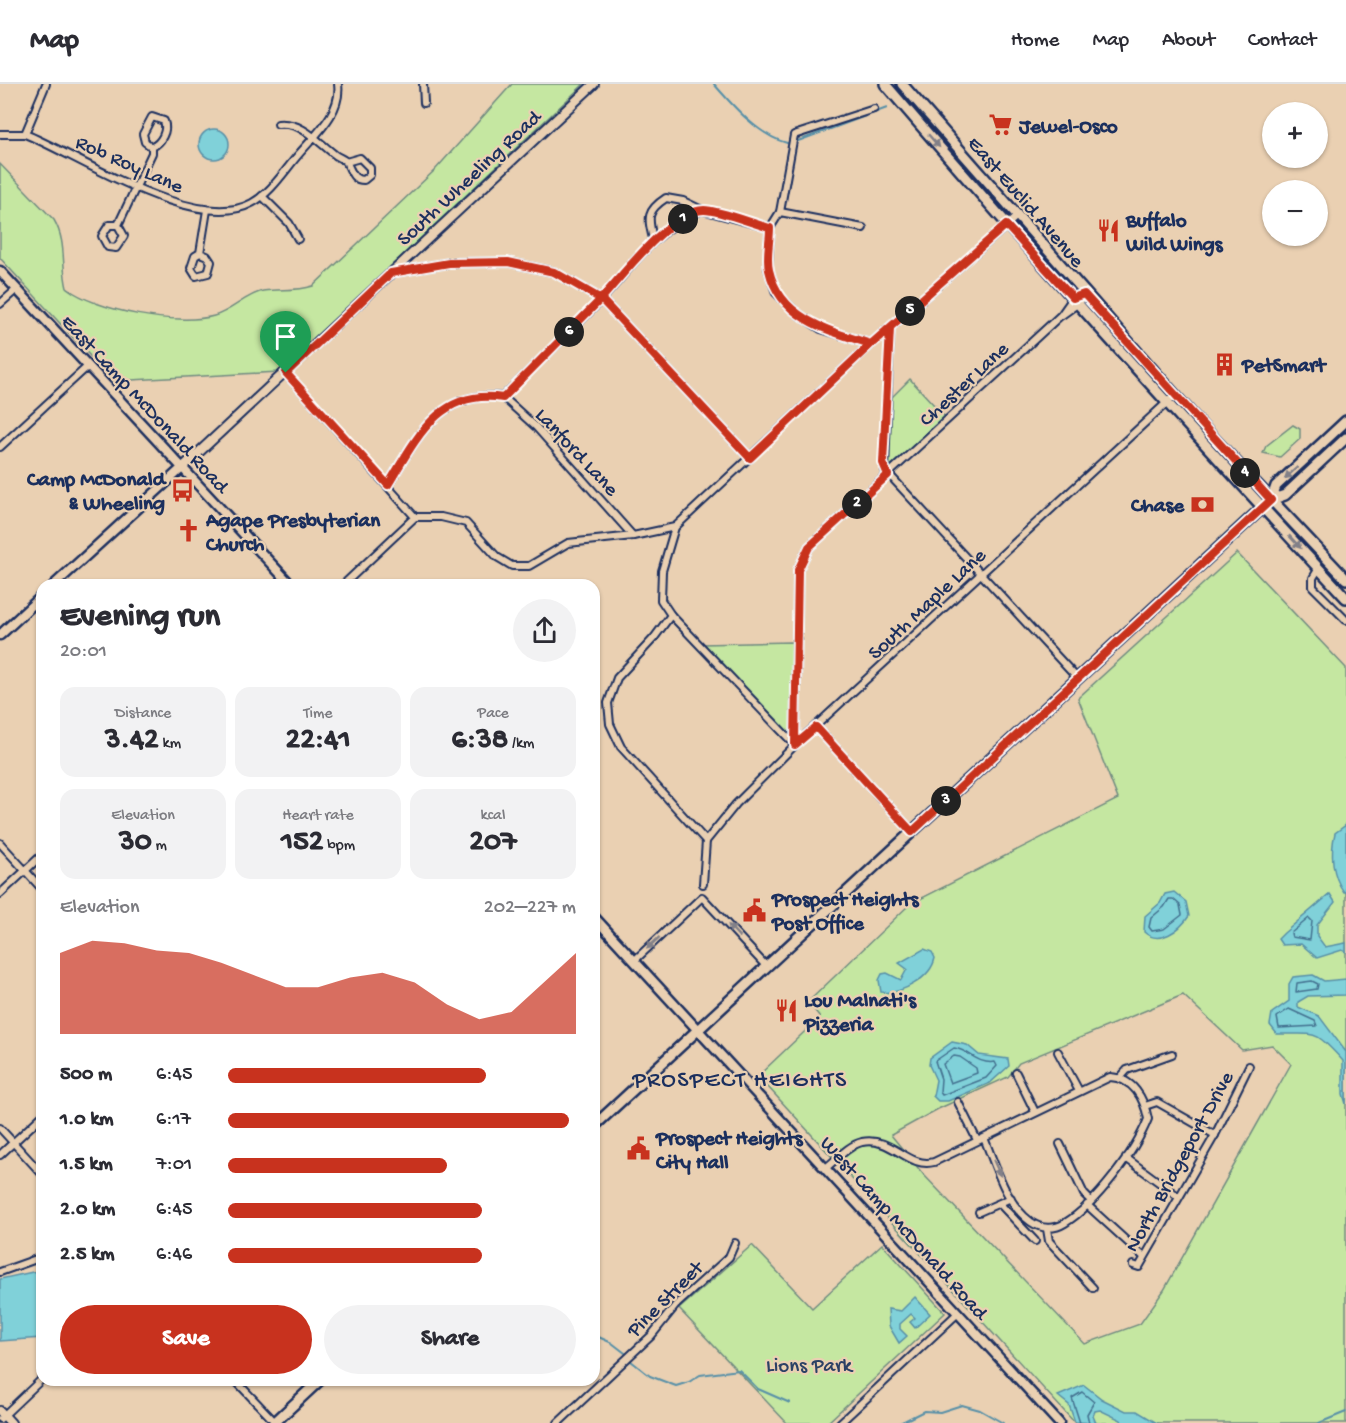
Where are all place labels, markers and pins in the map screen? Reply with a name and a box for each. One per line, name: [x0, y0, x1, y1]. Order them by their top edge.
supermarket icon: Jewel-Osco: [988, 112, 1014, 138]
place label: Jewel-Osco: [1018, 116, 1118, 141]
pin: 1: [668, 204, 698, 234]
place label: Buffalo Wild Wings: [1125, 210, 1224, 259]
restaurant icon: Buffalo Wild Wings: [1095, 218, 1121, 244]
pin: 5: [895, 296, 925, 326]
pin: [260, 311, 311, 373]
pin: 6: [554, 317, 584, 347]
building icon: PetSmart: [1211, 351, 1237, 377]
place label: PetSmart: [1241, 355, 1328, 380]
pin: 4: [1230, 458, 1260, 488]
place label: Camp McDonald & Wheeling: [26, 469, 168, 518]
bus stop icon: Camp McDonald & Wheeling: [170, 477, 196, 503]
pin: 2: [842, 489, 872, 519]
bank icon: Chase: [1189, 491, 1215, 517]
place label: Chase: [1130, 495, 1185, 520]
place label: Agape Presbyterian Church: [205, 510, 381, 559]
church icon: Agape Presbyterian Church: [175, 518, 201, 544]
pin: 3: [931, 786, 961, 816]
place label: Prospect Heights Post Office: [771, 889, 920, 938]
public building icon: Prospect Heights Post Office: [741, 897, 767, 923]
place label: Lou Malnati's Pizzeria: [803, 990, 917, 1039]
restaurant icon: Lou Malnati's Pizzeria: [773, 998, 799, 1024]
place label: Prospect Heights City Hall: [655, 1128, 804, 1177]
public building icon: Prospect Heights City Hall: [625, 1136, 651, 1162]

